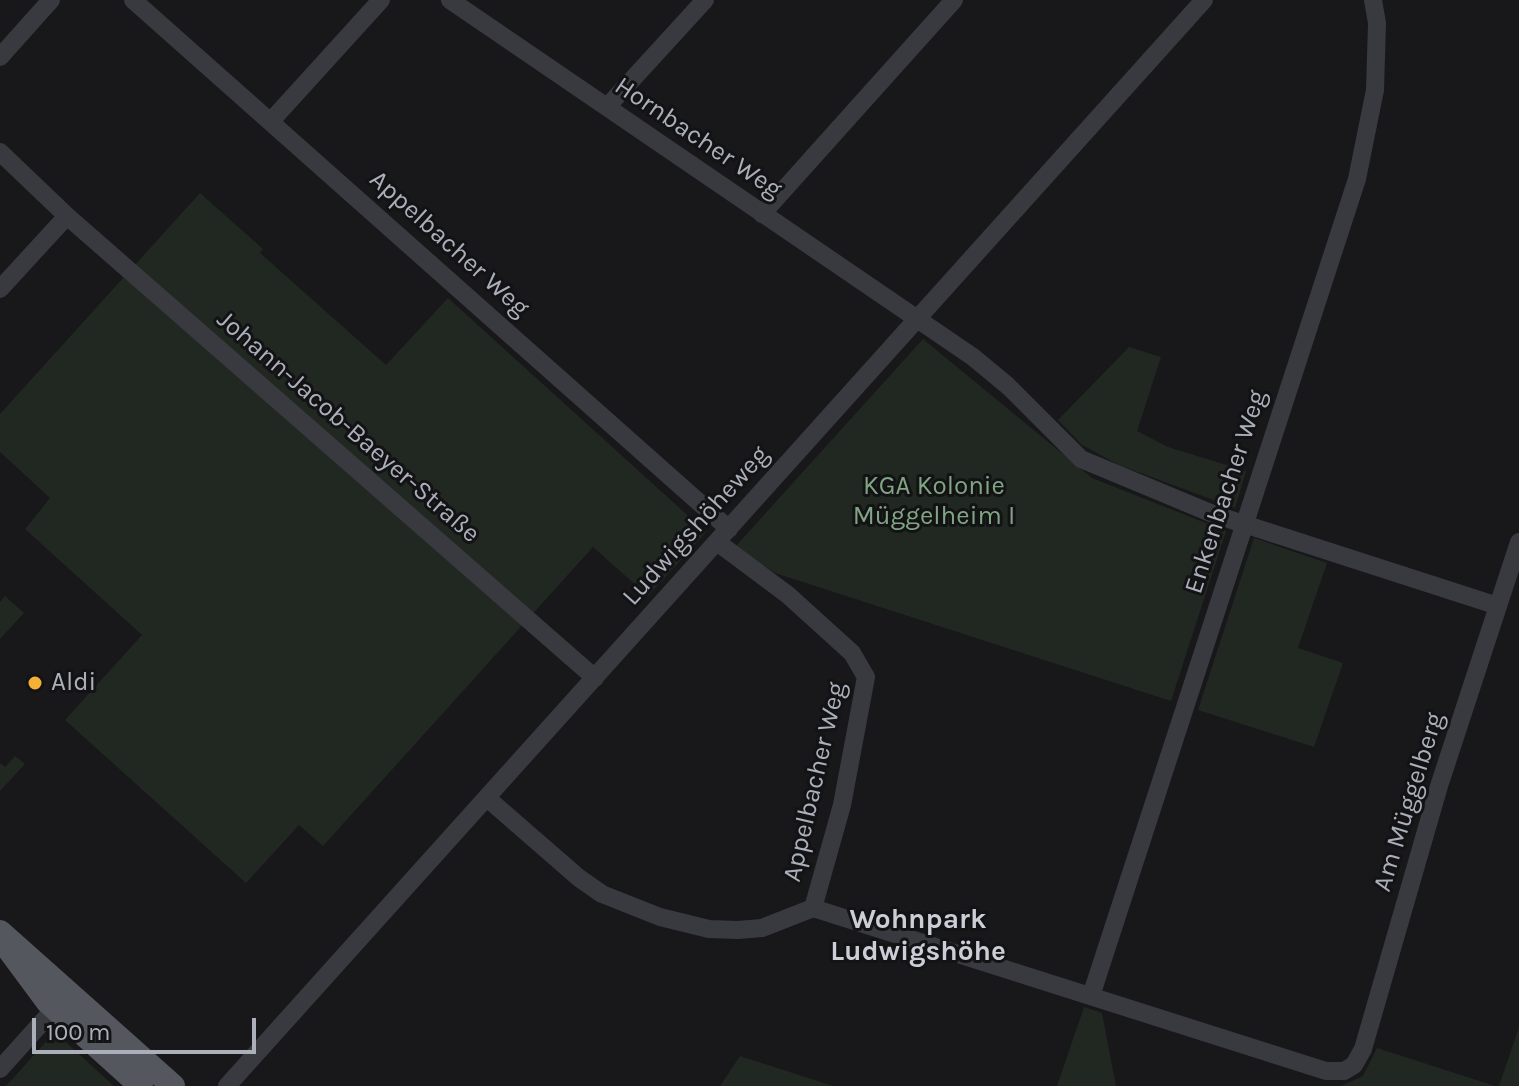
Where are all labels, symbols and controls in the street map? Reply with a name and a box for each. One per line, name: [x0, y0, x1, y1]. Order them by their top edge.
street label: Hornbacher Weg: [608, 71, 788, 205]
street label: Appelbacher Weg: [363, 164, 535, 324]
street label: Johann-Jacob-Baeyer-Straße: [210, 304, 486, 550]
street label: Enkenbacher Weg: [1178, 386, 1274, 598]
street label: Ludwigshöheweg: [616, 440, 776, 612]
park label: KGA Kolonie Müggelheim I: [853, 471, 1015, 532]
place label: Aldi: [51, 667, 96, 699]
marker: Aldi: [26, 674, 44, 692]
street label: Appelbacher Weg: [777, 679, 853, 885]
street label: Am Müggelberg: [1367, 709, 1451, 895]
district label: Wohnpark Ludwigshöhe: [830, 903, 1006, 969]
scale bar: [36, 1002, 260, 1052]
text: 100 m: [46, 1018, 111, 1046]

